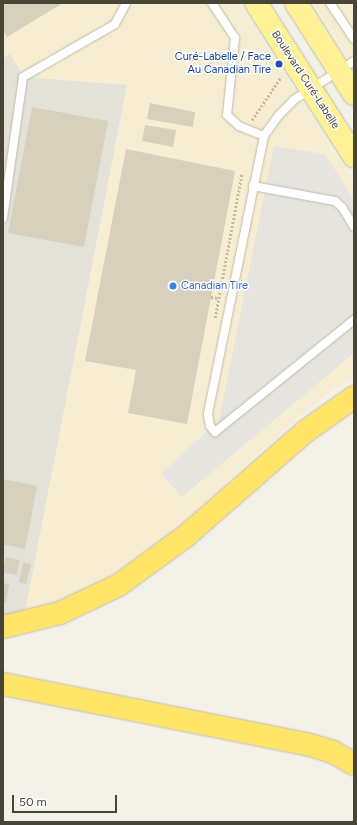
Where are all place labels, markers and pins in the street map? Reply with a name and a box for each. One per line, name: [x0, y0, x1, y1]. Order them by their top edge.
place label: Curé-Labelle / Face Au Canadian Tire: [175, 51, 271, 77]
marker: Curé-Labelle / Face Au Canadian Tire: [274, 59, 284, 69]
place label: Canadian Tire: [181, 279, 248, 293]
marker: Canadian Tire: [168, 281, 178, 291]

